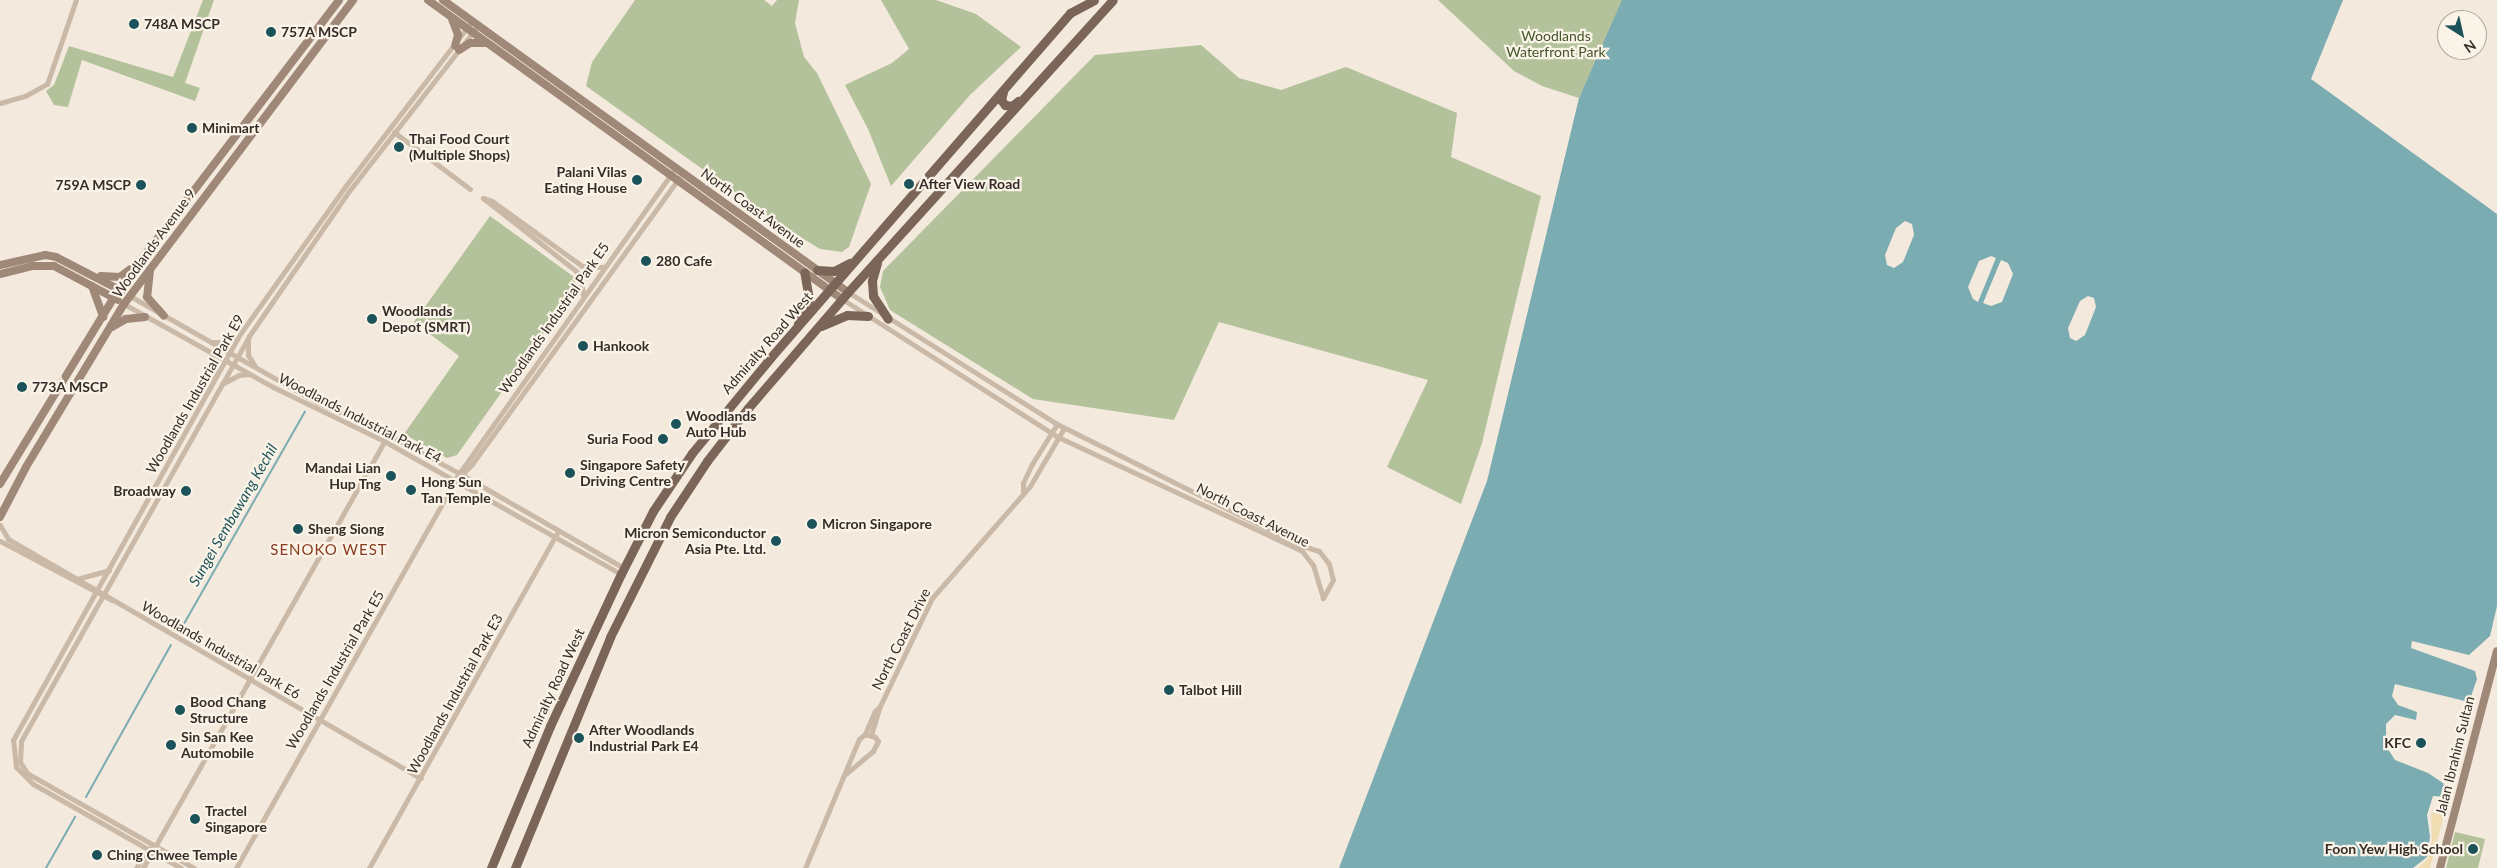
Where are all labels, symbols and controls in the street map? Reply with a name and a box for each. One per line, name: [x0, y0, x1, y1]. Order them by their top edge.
north arrow: [2437, 10, 2487, 60]
place label: 748A MSCP: [144, 16, 220, 32]
marker: 748A MSCP: [128, 18, 140, 30]
place label: 757A MSCP: [281, 24, 357, 40]
marker: 757A MSCP: [265, 26, 277, 38]
park label: Woodlands Waterfront Park: [1506, 28, 1606, 60]
text: N: [2461, 37, 2480, 57]
place label: Minimart: [202, 120, 259, 136]
marker: Minimart: [186, 122, 198, 134]
place label: Thai Food Court (Multiple Shops): [409, 131, 510, 164]
marker: Thai Food Court (Multiple Shops): [393, 141, 405, 153]
place label: Palani Vilas Eating House: [544, 164, 627, 196]
street label: North Coast Avenue: [697, 164, 809, 252]
marker: Palani Vilas Eating House: [631, 174, 643, 186]
place label: After View Road: [919, 176, 1021, 192]
place label: 759A MSCP: [55, 177, 131, 193]
marker: After View Road: [903, 178, 915, 190]
marker: 759A MSCP: [135, 179, 147, 191]
street label: Woodlands Avenue 9: [109, 185, 199, 301]
street label: Woodlands Industrial Park E5: [495, 239, 613, 397]
place label: 280 Cafe: [656, 253, 712, 269]
marker: 280 Cafe: [640, 255, 652, 267]
street label: Admiralty Road West: [718, 288, 816, 398]
place label: Woodlands Depot (SMRT): [382, 303, 470, 336]
street label: Woodlands Industrial Park E9: [143, 312, 247, 476]
marker: Woodlands Depot (SMRT): [366, 313, 378, 325]
place label: Hankook: [593, 338, 649, 354]
marker: Hankook: [577, 340, 589, 352]
street label: Woodlands Industrial Park E4: [276, 369, 444, 467]
place label: 773A MSCP: [32, 379, 108, 395]
marker: 773A MSCP: [16, 381, 28, 393]
place label: Woodlands Auto Hub: [686, 408, 756, 441]
marker: Woodlands Auto Hub: [670, 418, 682, 430]
place label: Suria Food: [587, 431, 653, 447]
marker: Suria Food: [657, 433, 669, 445]
water label: Sungei Sembawang Kechil: [185, 441, 281, 589]
place label: Singapore Safety Driving Centre: [580, 457, 685, 490]
place label: Mandai Lian Hup Tng: [305, 460, 381, 492]
marker: Singapore Safety Driving Centre: [564, 467, 576, 479]
marker: Mandai Lian Hup Tng: [385, 470, 397, 482]
place label: Hong Sun Tan Temple: [421, 474, 491, 507]
street label: North Coast Avenue: [1193, 479, 1313, 551]
place label: Broadway: [113, 483, 176, 499]
marker: Hong Sun Tan Temple: [405, 484, 417, 496]
marker: Broadway: [180, 485, 192, 497]
place label: Micron Singapore: [822, 516, 932, 532]
marker: Micron Singapore: [806, 518, 818, 530]
place label: Sheng Siong: [308, 521, 384, 537]
marker: Sheng Siong: [292, 523, 304, 535]
place label: Micron Semiconductor Asia Pte. Ltd.: [624, 525, 766, 558]
marker: Micron Semiconductor Asia Pte. Ltd.: [770, 535, 782, 547]
district label: SENOKO WEST: [269, 541, 389, 559]
street label: North Coast Drive: [868, 585, 934, 693]
street label: Woodlands Industrial Park E5: [283, 588, 387, 752]
street label: Woodlands Industrial Park E6: [139, 598, 303, 702]
street label: Woodlands Industrial Park E3: [404, 611, 506, 777]
street label: Admiralty Road West: [518, 626, 588, 750]
place label: Talbot Hill: [1179, 682, 1242, 698]
marker: Talbot Hill: [1163, 684, 1175, 696]
place label: Bood Chang Structure: [190, 694, 266, 726]
street label: Jalan Ibrahim Sultan: [2432, 695, 2478, 817]
marker: Bood Chang Structure: [174, 704, 186, 716]
place label: After Woodlands Industrial Park E4: [589, 722, 699, 754]
place label: Sin San Kee Automobile: [181, 729, 254, 762]
marker: After Woodlands Industrial Park E4: [573, 732, 585, 744]
place label: KFC: [2384, 735, 2411, 751]
marker: KFC: [2415, 737, 2427, 749]
marker: Sin San Kee Automobile: [165, 739, 177, 751]
place label: Tractel Singapore: [205, 803, 267, 836]
marker: Tractel Singapore: [189, 813, 201, 825]
place label: Foon Yew High School: [2324, 841, 2463, 857]
marker: Foon Yew High School: [2467, 843, 2479, 855]
place label: Ching Chwee Temple: [107, 847, 238, 863]
marker: Ching Chwee Temple: [91, 849, 103, 861]

